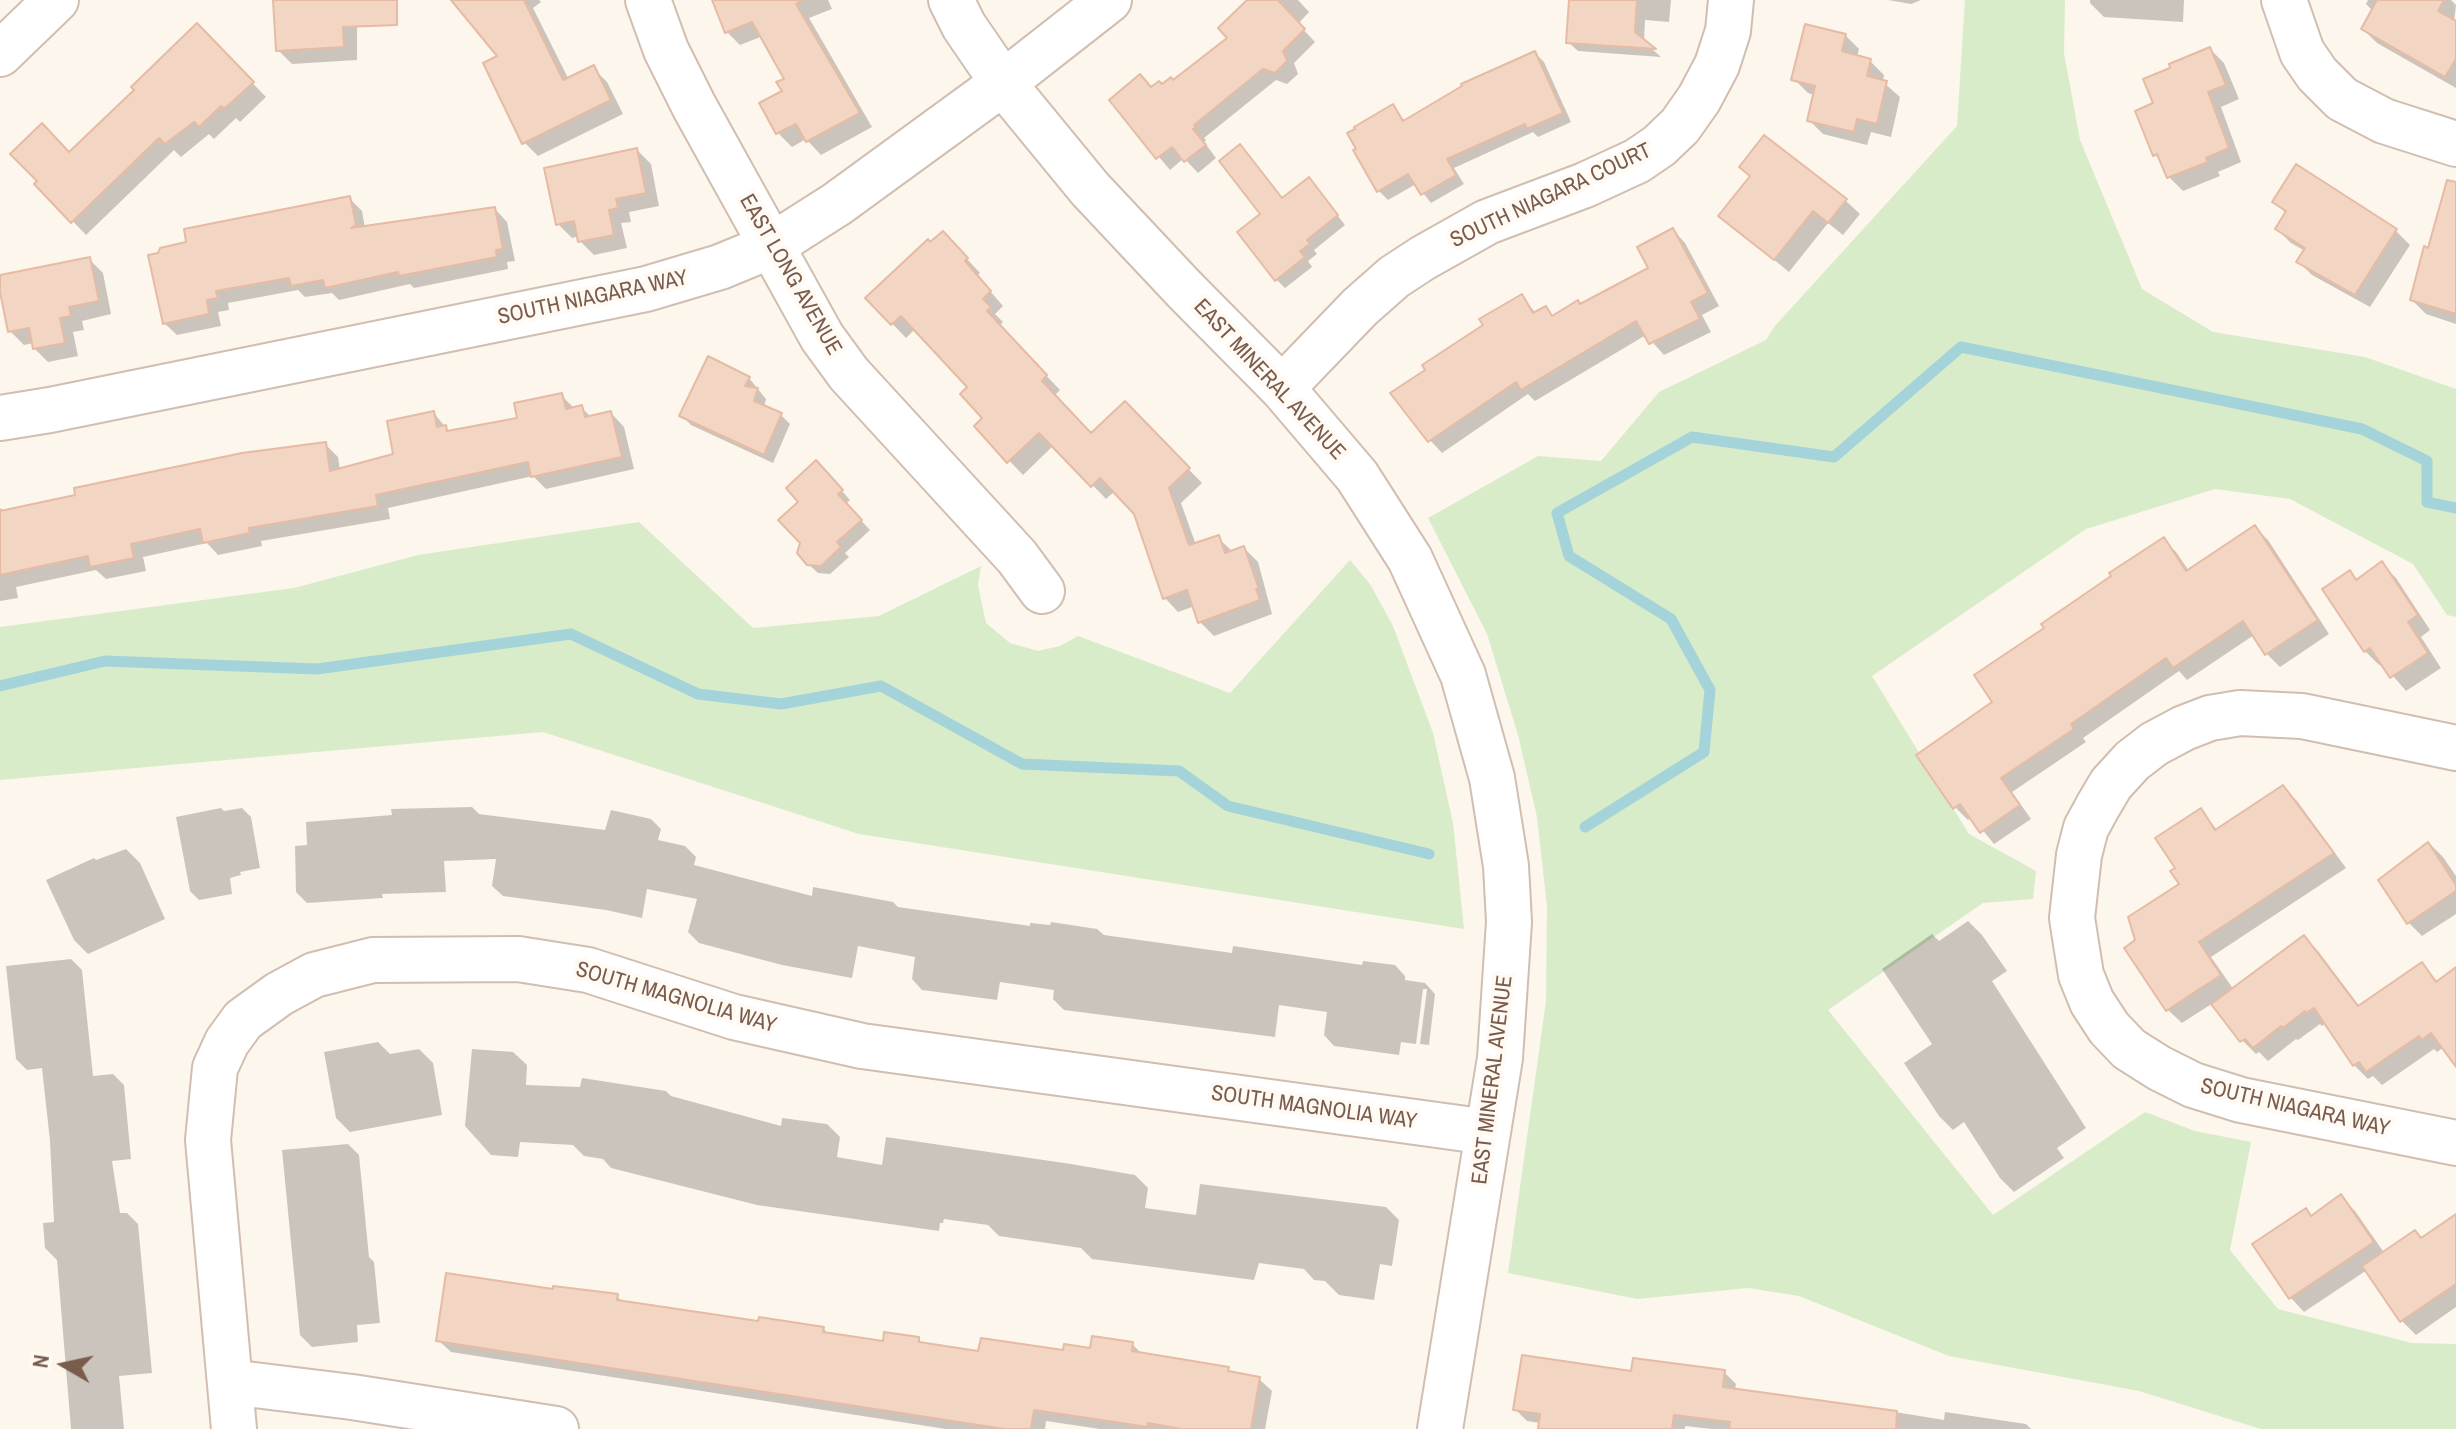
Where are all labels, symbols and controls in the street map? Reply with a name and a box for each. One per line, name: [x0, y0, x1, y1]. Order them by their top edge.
street label: SOUTH NIAGARA COURT: [1447, 138, 1655, 254]
street label: EAST LONG AVENUE: [733, 190, 847, 360]
street label: SOUTH NIAGARA WAY: [496, 265, 690, 331]
street label: EAST MINERAL AVENUE: [1188, 294, 1350, 466]
street label: SOUTH MAGNOLIA WAY: [573, 957, 779, 1039]
street label: EAST MINERAL AVENUE: [1467, 974, 1519, 1186]
street label: SOUTH NIAGARA WAY: [2198, 1073, 2392, 1143]
street label: SOUTH MAGNOLIA WAY: [1209, 1080, 1419, 1136]
north arrow: [24, 1325, 104, 1405]
text: N: [24, 1352, 56, 1370]

